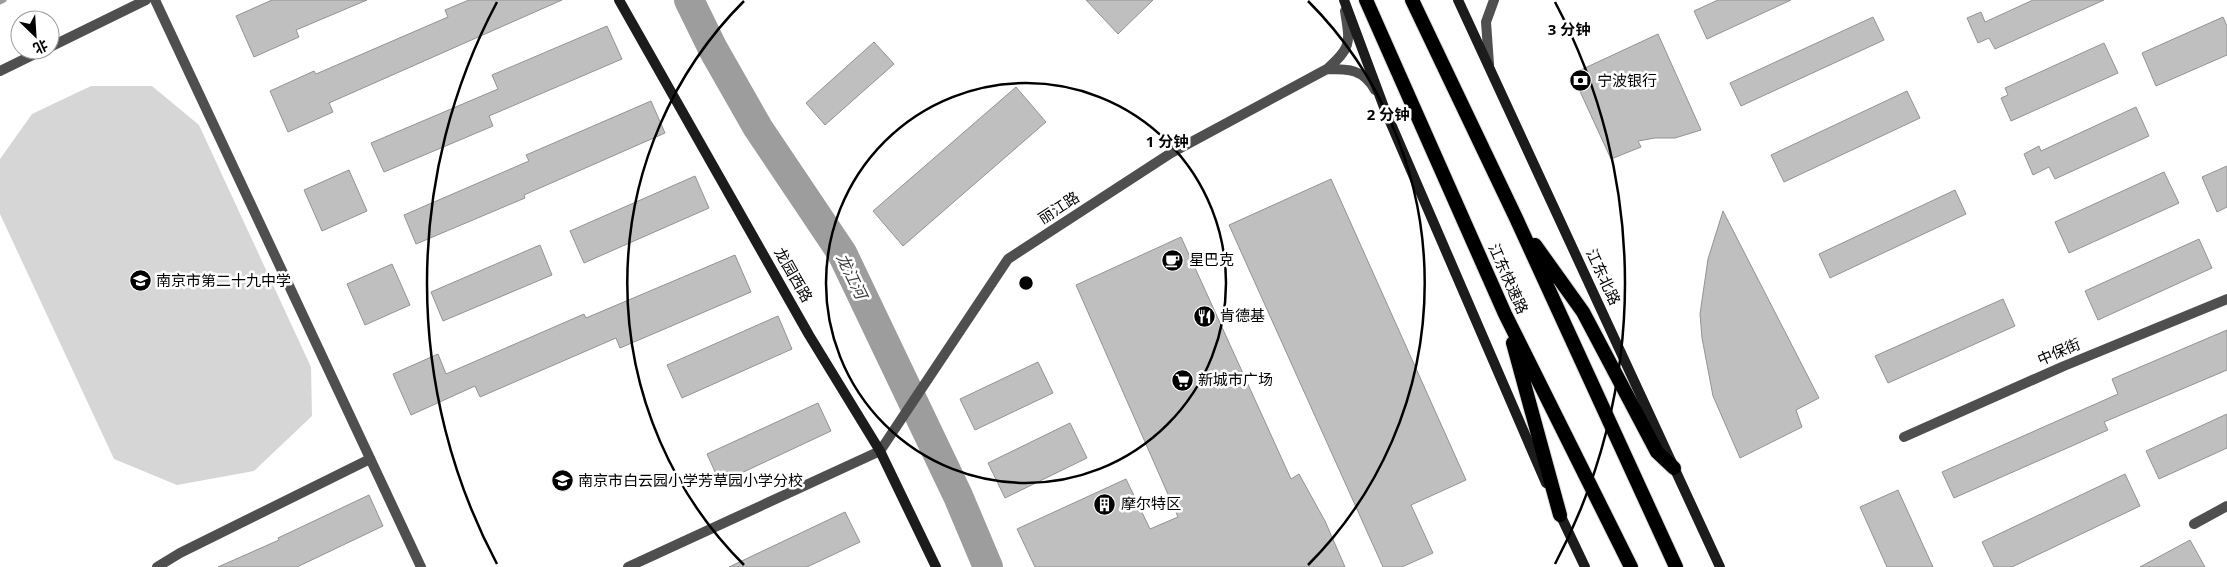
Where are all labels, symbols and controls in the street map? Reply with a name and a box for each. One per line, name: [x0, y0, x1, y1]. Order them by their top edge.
north arrow: [10, 10, 60, 60]
text: 3 分钟: [1548, 19, 1590, 39]
text: 北: [30, 36, 51, 59]
bank icon: 宁波银行: [1569, 69, 1593, 93]
place label: 宁波银行: [1597, 70, 1657, 90]
text: 2 分钟: [1367, 104, 1409, 124]
text: 1 分钟: [1146, 131, 1188, 151]
street label: 丽江路: [1034, 187, 1083, 228]
street label: 江东快速路: [1485, 240, 1533, 317]
street label: 龙园西路: [770, 244, 818, 305]
street label: 江东北路: [1582, 245, 1626, 308]
cafe icon: 星巴克: [1161, 248, 1185, 272]
place label: 星巴克: [1189, 249, 1234, 269]
water label: 龙江河: [832, 250, 874, 305]
school or university icon: 南京市第二十九中学: [128, 269, 152, 293]
place label: 南京市第二十九中学: [156, 270, 291, 290]
centre of rings: [1017, 274, 1035, 292]
restaurant icon: 肯德基: [1192, 304, 1216, 328]
place label: 肯德基: [1220, 305, 1265, 325]
street label: 中保街: [2034, 333, 2083, 369]
supermarket icon: 新城市广场: [1170, 368, 1194, 392]
place label: 新城市广场: [1198, 369, 1273, 389]
school or university icon: 南京市白云园小学芳草园小学分校: [550, 469, 574, 493]
place label: 南京市白云园小学芳草园小学分校: [578, 470, 803, 490]
building icon: 摩尔特区: [1093, 492, 1117, 516]
place label: 摩尔特区: [1121, 493, 1181, 513]

